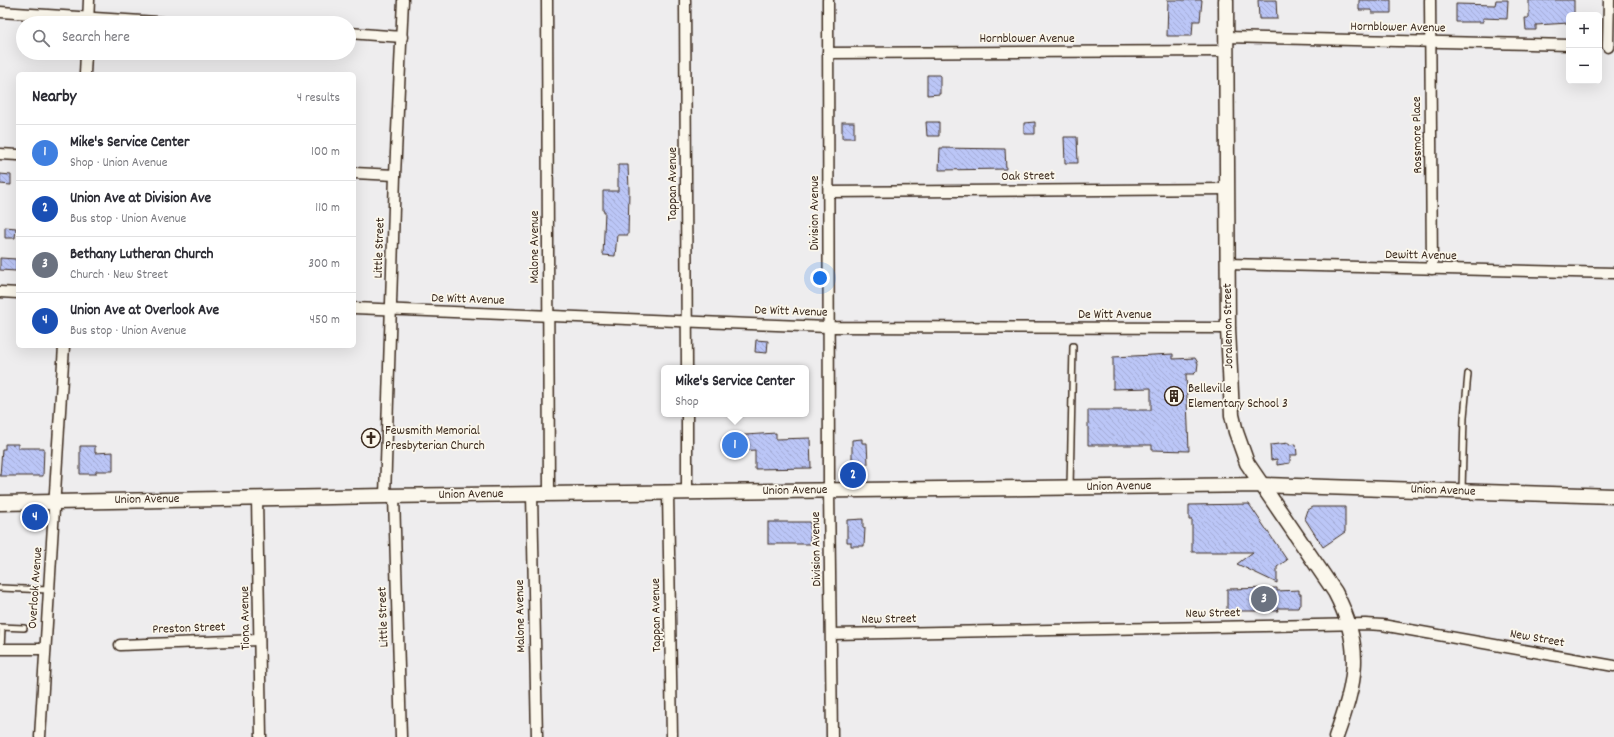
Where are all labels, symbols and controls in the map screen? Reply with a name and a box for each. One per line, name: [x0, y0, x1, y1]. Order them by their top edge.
map controls: [1566, 12, 1602, 84]
button: +: [1566, 12, 1602, 48]
search box: [16, 16, 356, 60]
street label: Hornblower Avenue: [1350, 18, 1446, 38]
icon: search: [30, 27, 52, 49]
text: Search here: [62, 27, 130, 49]
street label: Hornblower Avenue: [979, 30, 1075, 49]
button: −: [1566, 48, 1602, 84]
text: Nearby: [32, 86, 76, 110]
text: 4 results: [297, 89, 340, 108]
street label: Rossmore Place: [1408, 96, 1428, 174]
text: Mike's Service Center: [70, 132, 189, 154]
text: 1: [44, 143, 46, 162]
text: 100 m: [311, 143, 340, 162]
street label: Tappan Avenue: [664, 147, 683, 221]
text: Shop · Union Avenue: [70, 154, 167, 173]
street label: Oak Street: [1001, 167, 1055, 187]
street label: Division Avenue: [806, 175, 825, 251]
text: Union Ave at Division Ave: [70, 188, 211, 210]
text: 2: [42, 199, 48, 218]
text: 110 m: [315, 199, 340, 218]
text: Bus stop · Union Avenue: [70, 210, 186, 229]
street label: Malone Avenue: [526, 210, 545, 283]
street label: Little Street: [369, 217, 391, 279]
text: Bethany Lutheran Church: [70, 244, 213, 266]
street label: Dewitt Avenue: [1385, 246, 1457, 266]
text: 3: [42, 255, 48, 274]
text: 300 m: [308, 255, 340, 274]
text: Church · New Street: [70, 266, 168, 285]
your location: [810, 268, 830, 288]
street label: Joralemon Street: [1219, 283, 1239, 369]
street label: De Witt Avenue: [431, 289, 505, 311]
text: Union Ave at Overlook Ave: [70, 300, 219, 322]
street label: De Witt Avenue: [754, 301, 828, 323]
street label: De Witt Avenue: [1078, 306, 1152, 325]
text: 4: [42, 311, 48, 330]
text: 450 m: [310, 311, 340, 330]
text: Bus stop · Union Avenue: [70, 322, 186, 341]
popup: [661, 365, 809, 417]
text: Mike's Service Center: [675, 371, 795, 393]
place label: Belleville Elementary School 3: [1188, 380, 1288, 414]
building icon: Belleville Elementary School 3: [1163, 385, 1185, 407]
text: Shop: [675, 393, 699, 412]
place label: Fewsmith Memorial Presbyterian Church: [385, 422, 485, 456]
church icon: Fewsmith Memorial Presbyterian Church: [360, 427, 382, 449]
pin: 1: [722, 430, 748, 460]
pin: 2: [840, 460, 866, 490]
street label: Union Avenue: [1086, 477, 1152, 497]
street label: Union Avenue: [1410, 480, 1476, 502]
street label: Union Avenue: [762, 481, 828, 501]
street label: Union Avenue: [438, 485, 504, 505]
street label: Union Avenue: [114, 490, 180, 510]
pin: 4: [22, 502, 48, 532]
street label: Division Avenue: [807, 511, 827, 587]
street label: Overlook Avenue: [24, 546, 48, 630]
street label: Tappan Avenue: [647, 578, 667, 652]
street label: Malone Avenue: [511, 579, 531, 653]
pin: 3: [1251, 584, 1277, 614]
street label: Tiona Avenue: [236, 586, 256, 650]
street label: Little Street: [373, 586, 395, 648]
street label: New Street: [1185, 604, 1241, 624]
street label: New Street: [861, 610, 917, 630]
street label: Preston Street: [152, 618, 226, 640]
street label: New Street: [1508, 625, 1566, 653]

